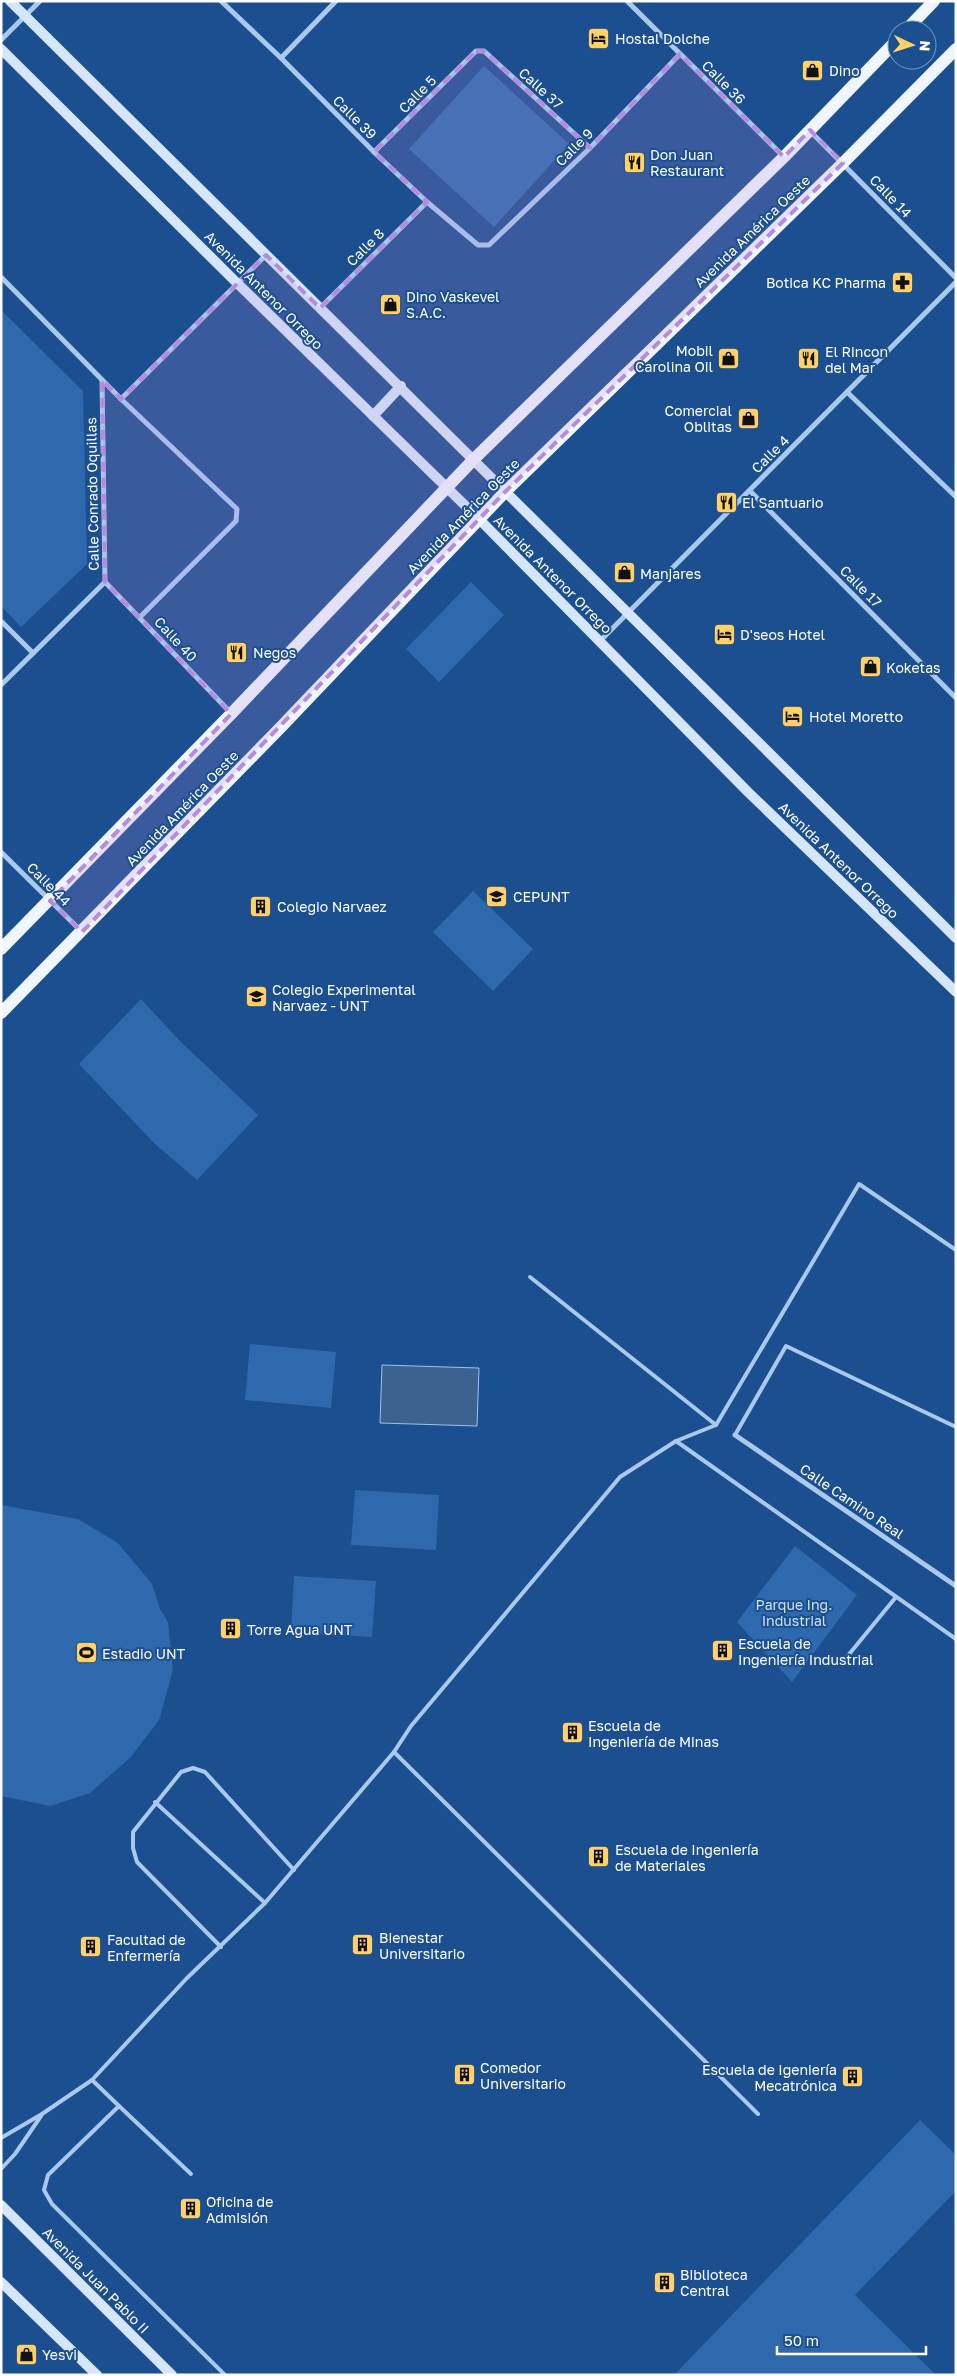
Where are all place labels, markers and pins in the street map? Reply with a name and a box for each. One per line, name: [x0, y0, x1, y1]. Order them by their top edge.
hotel icon: Hostal Dolche: [587, 26, 611, 50]
place label: Hostal Dolche: [615, 30, 710, 47]
shop icon: Dino: [801, 58, 825, 82]
place label: Dino: [829, 62, 860, 79]
place label: Don Juan Restaurant: [650, 146, 724, 179]
restaurant icon: Don Juan Restaurant: [622, 150, 646, 174]
pharmacy icon: Botica KC Pharma: [890, 270, 914, 294]
place label: Botica KC Pharma: [766, 274, 886, 291]
place label: Dino Vaskevel S.A.C.: [406, 288, 500, 321]
shop icon: Dino Vaskevel S.A.C.: [378, 292, 402, 316]
place label: Mobil Carolina Oil: [635, 342, 713, 375]
place label: El Rincon del Mar: [825, 343, 888, 376]
shop icon: Mobil Carolina Oil: [717, 346, 741, 370]
restaurant icon: El Rincon del Mar: [797, 347, 821, 371]
place label: Comercial Oblitas: [664, 402, 732, 435]
shop icon: Comercial Oblitas: [736, 406, 760, 430]
restaurant icon: El Santuario: [714, 490, 738, 514]
place label: El Santuario: [742, 494, 823, 511]
shop icon: Manjares: [612, 561, 636, 585]
place label: Manjares: [640, 565, 701, 582]
hotel icon: D'seos Hotel: [712, 622, 736, 646]
place label: D'seos Hotel: [740, 626, 825, 643]
restaurant icon: Negos: [225, 640, 249, 664]
place label: Negos: [253, 644, 296, 661]
shop icon: Koketas: [858, 655, 882, 679]
place label: Koketas: [886, 659, 940, 676]
hotel icon: Hotel Moretto: [781, 704, 805, 728]
place label: Hotel Moretto: [809, 708, 903, 725]
school or university icon: CEPUNT: [485, 884, 509, 908]
place label: CEPUNT: [513, 888, 570, 905]
building icon: Colegio Narvaez: [249, 894, 273, 918]
place label: Colegio Narvaez: [277, 898, 387, 915]
place label: Colegio Experimental Narvaez - UNT: [272, 981, 416, 1014]
school or university icon: Colegio Experimental Narvaez - UNT: [244, 985, 268, 1009]
building icon: Torre Agua UNT: [219, 1617, 243, 1641]
place label: Torre Agua UNT: [247, 1621, 353, 1638]
place label: Escuela de Ingeniería Industrial: [738, 1635, 874, 1668]
building icon: Escuela de Ingeniería Industrial: [710, 1639, 734, 1663]
sports icon: Estadio UNT: [74, 1641, 98, 1665]
place label: Estadio UNT: [102, 1645, 186, 1662]
place label: Escuela de Ingeniería de Minas: [588, 1717, 719, 1750]
building icon: Escuela de Ingeniería de Minas: [560, 1721, 584, 1745]
place label: Escuela de Ingeniería de Materiales: [615, 1841, 759, 1874]
building icon: Escuela de Ingeniería de Materiales: [587, 1845, 611, 1869]
place label: Bienestar Universitario: [379, 1929, 465, 1962]
place label: Facultad de Enfermería: [107, 1931, 186, 1964]
building icon: Bienestar Universitario: [351, 1933, 375, 1957]
building icon: Facultad de Enfermería: [79, 1935, 103, 1959]
place label: Comedor Universitario: [480, 2059, 566, 2092]
place label: Escuela de Igeniería Mecatrónica: [702, 2061, 837, 2094]
building icon: Comedor Universitario: [452, 2063, 476, 2087]
building icon: Escuela de Igeniería Mecatrónica: [841, 2065, 865, 2089]
place label: Oficina de Admisión: [206, 2193, 273, 2226]
building icon: Oficina de Admisión: [178, 2197, 202, 2221]
place label: Biblioteca Central: [680, 2266, 748, 2299]
building icon: Biblioteca Central: [652, 2270, 676, 2294]
shop icon: Yesvi: [14, 2342, 38, 2366]
place label: Yesvi: [42, 2346, 77, 2363]

